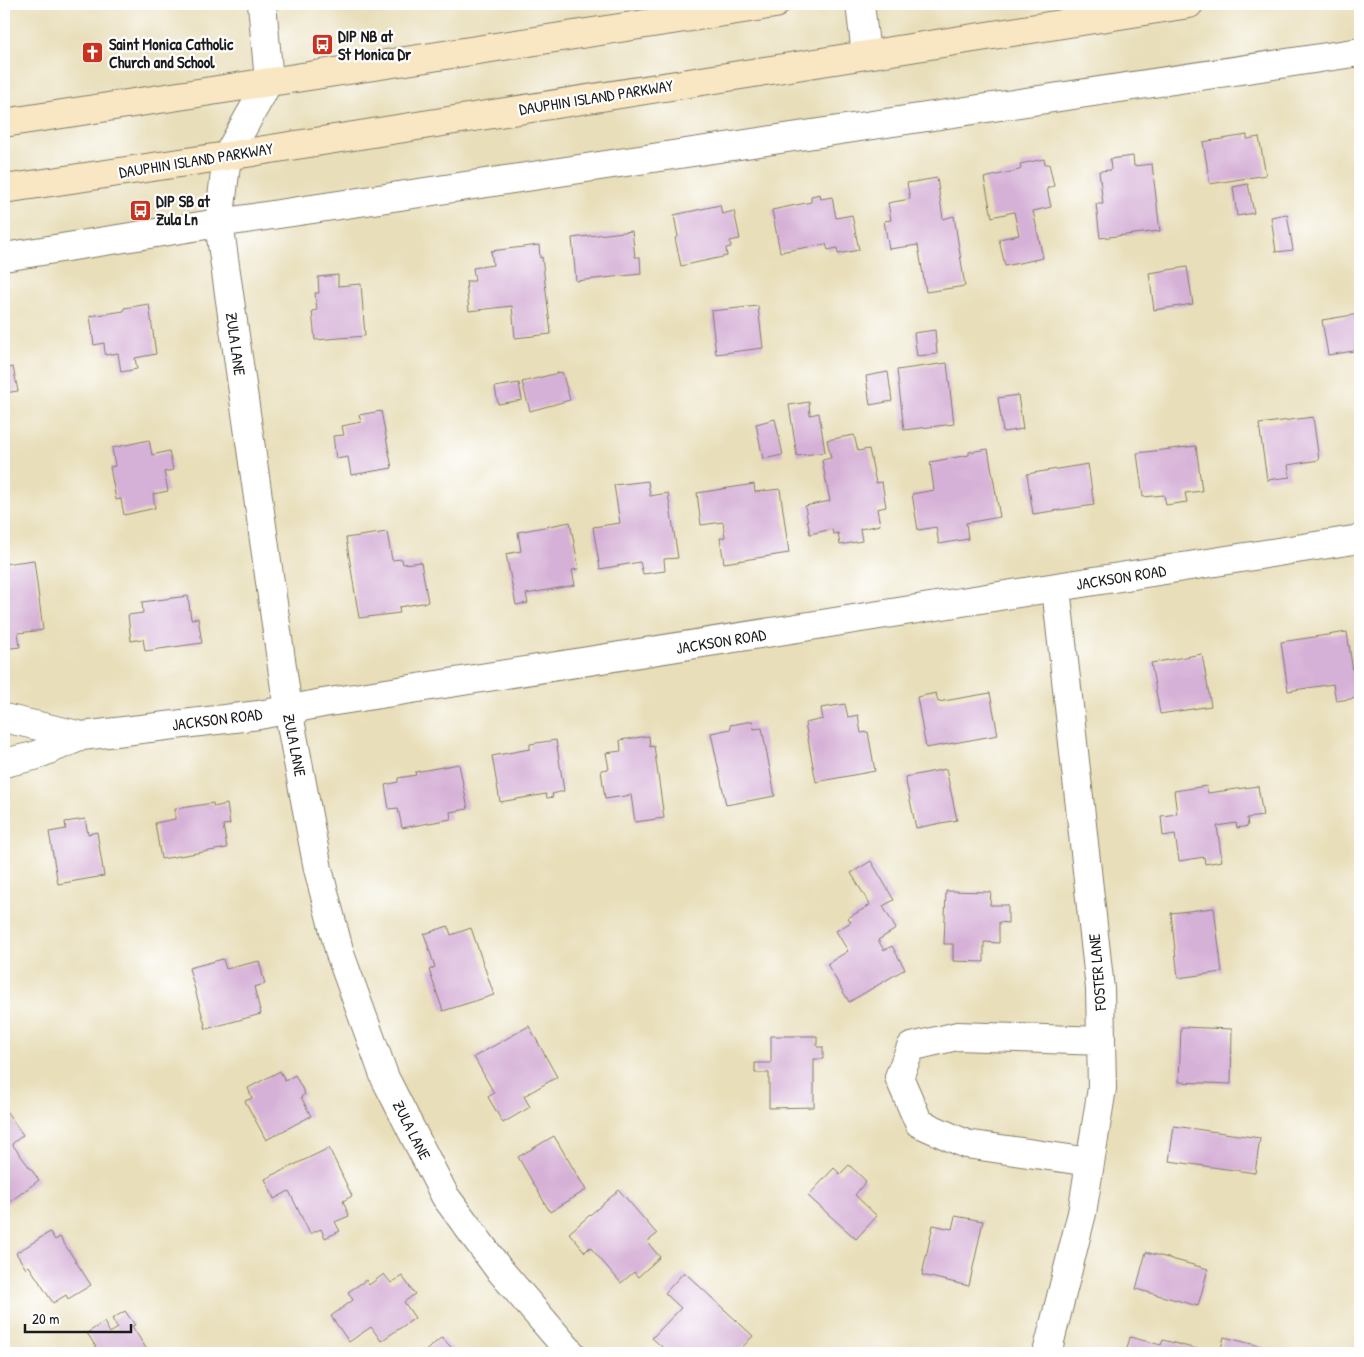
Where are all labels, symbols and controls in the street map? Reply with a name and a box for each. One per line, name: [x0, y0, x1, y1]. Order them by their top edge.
place label: DIP NB at St Monica Dr: [338, 25, 412, 65]
place label: Saint Monica Catholic Church and School: [109, 33, 234, 73]
bus stop icon: DIP NB at St Monica Dr: [310, 33, 334, 57]
church icon: Saint Monica Catholic Church and School: [81, 41, 105, 65]
street label: DAUPHIN ISLAND PARKWAY: [517, 74, 675, 120]
street label: DAUPHIN ISLAND PARKWAY: [117, 137, 275, 183]
place label: DIP SB at Zula Ln: [156, 190, 210, 230]
bus stop icon: DIP SB at Zula Ln: [128, 198, 152, 222]
street label: ZULA LANE: [221, 311, 251, 377]
street label: JACKSON ROAD: [1074, 559, 1168, 595]
street label: JACKSON ROAD: [674, 623, 768, 659]
street label: JACKSON ROAD: [171, 702, 264, 735]
street label: ZULA LANE: [278, 712, 312, 778]
street label: FOSTER LANE: [1083, 933, 1111, 1012]
street label: ZULA LANE: [388, 1097, 436, 1163]
scale bar: [25, 1302, 131, 1334]
text: 20 m: [32, 1308, 59, 1329]

